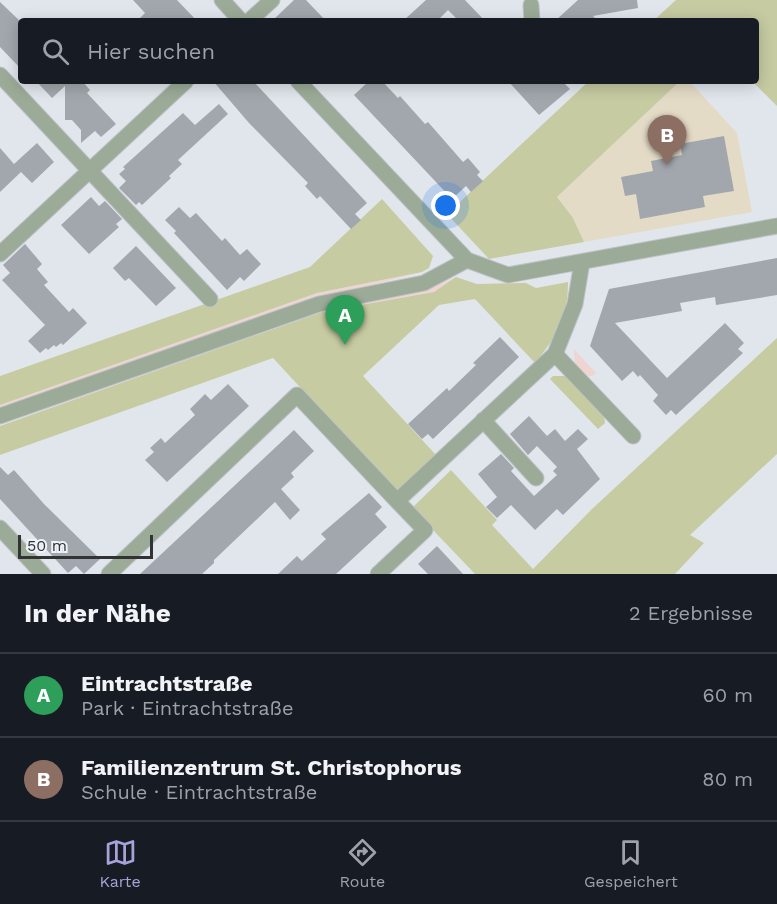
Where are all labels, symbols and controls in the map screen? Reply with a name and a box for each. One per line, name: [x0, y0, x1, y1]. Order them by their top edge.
search box: [18, 18, 759, 84]
icon: search: [39, 35, 72, 68]
text: Hier suchen: [87, 39, 215, 64]
pin: B: [648, 116, 686, 165]
your location: [431, 191, 460, 220]
pin: A: [326, 296, 364, 345]
scale bar: [18, 532, 153, 560]
text: 50 m: [27, 536, 67, 555]
text: In der Nähe: [24, 598, 171, 628]
text: 2 Ergebnisse: [629, 601, 753, 625]
text: Eintrachtstraße: [81, 671, 253, 696]
text: A: [37, 683, 50, 707]
text: 60 m: [703, 683, 753, 707]
text: Park · Eintrachtstraße: [81, 696, 293, 720]
text: Familienzentrum St. Christophorus: [81, 755, 462, 780]
text: B: [37, 767, 50, 791]
text: 80 m: [702, 767, 753, 791]
text: Schule · Eintrachtstraße: [81, 780, 317, 804]
tab: Karte: [99, 836, 141, 891]
tab: Route: [339, 836, 385, 891]
tab: Gespeichert: [584, 836, 678, 891]

